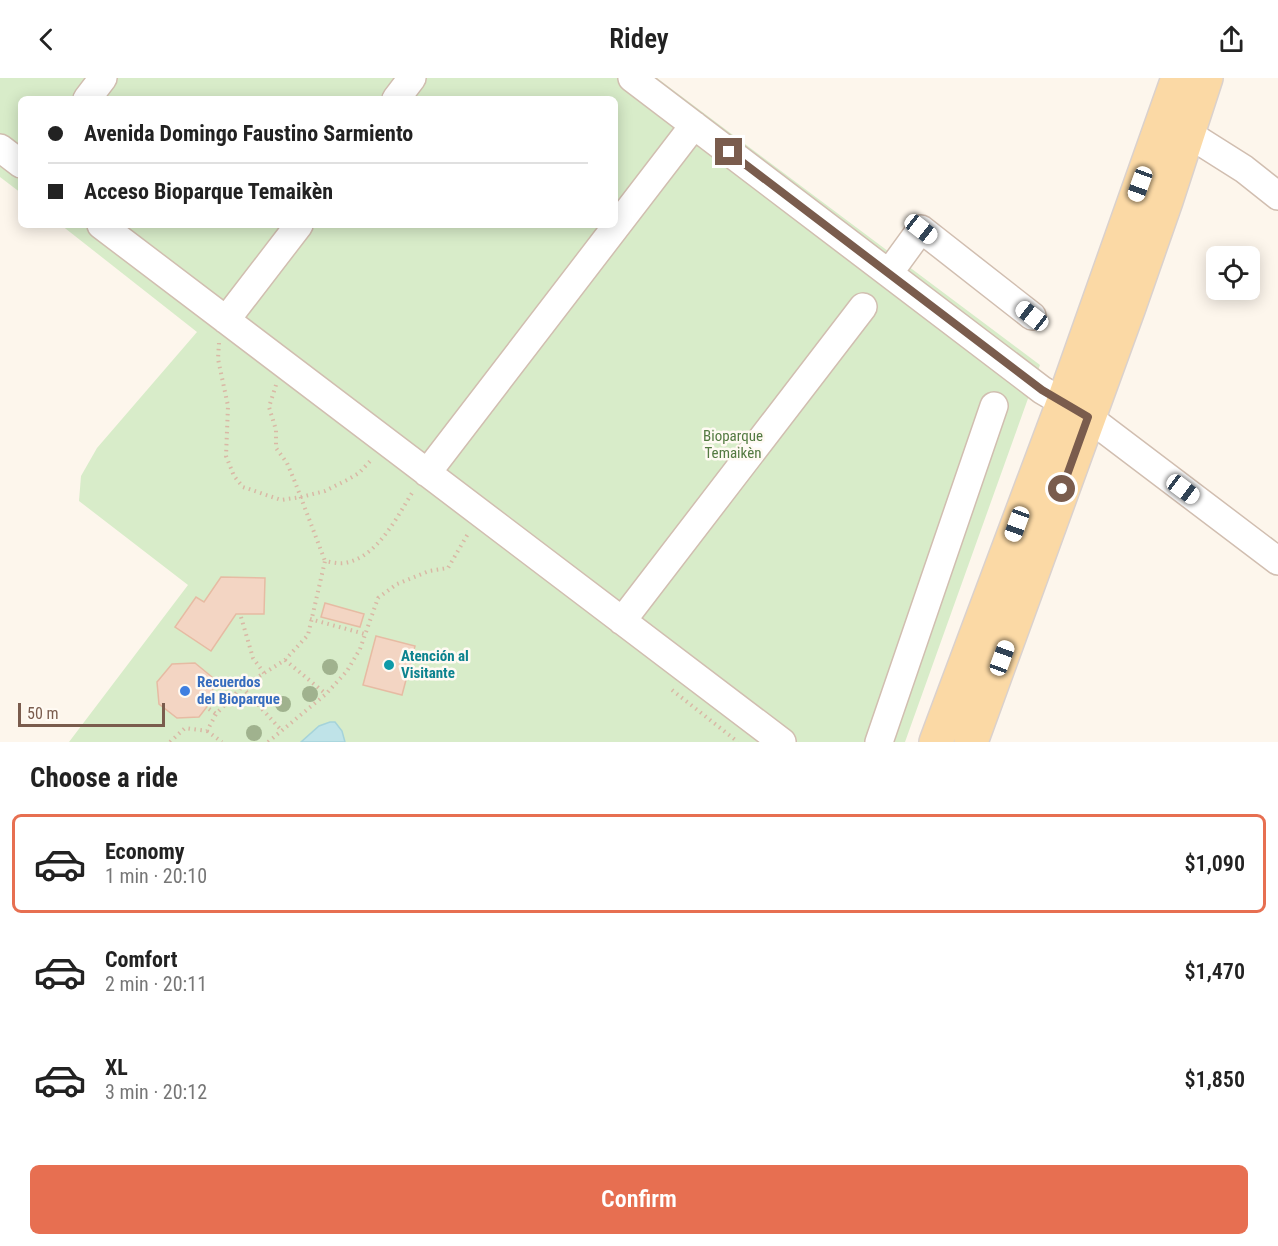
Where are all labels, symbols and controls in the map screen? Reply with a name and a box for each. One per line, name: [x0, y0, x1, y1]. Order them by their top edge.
icon: back: [30, 23, 63, 56]
text: Ridey: [609, 23, 669, 55]
icon: share: [1215, 23, 1248, 56]
text: Avenida Domingo Faustino Sarmiento: [84, 121, 413, 146]
route end: [715, 138, 742, 165]
car: [1125, 164, 1155, 204]
text: Acceso Bioparque Temaikèn: [84, 179, 333, 204]
car: [901, 211, 941, 247]
map controls: [1206, 246, 1260, 300]
button: locate: [1206, 246, 1260, 300]
car: [1012, 298, 1052, 334]
park label: Bioparque Temaikèn: [703, 427, 763, 462]
car: [1163, 471, 1203, 507]
route start: [1048, 475, 1075, 502]
car: [1002, 504, 1032, 544]
car: [987, 638, 1017, 678]
place label: Atención al Visitante: [401, 647, 469, 682]
marker: Atención al Visitante: [382, 658, 396, 672]
place label: Recuerdos del Bioparque: [197, 673, 280, 708]
marker: Recuerdos del Bioparque: [178, 684, 192, 698]
scale bar: [18, 700, 165, 728]
text: 50 m: [27, 704, 59, 723]
text: Choose a ride: [30, 762, 178, 794]
icon: car: [33, 837, 87, 891]
text: Economy: [105, 839, 185, 864]
text: $1,090: [1185, 851, 1245, 876]
text: 1 min · 20:10: [105, 864, 207, 888]
icon: car: [33, 945, 87, 999]
text: Comfort: [105, 947, 178, 972]
text: $1,470: [1185, 959, 1245, 984]
text: 2 min · 20:11: [105, 972, 207, 996]
icon: car: [33, 1053, 87, 1107]
text: XL: [105, 1055, 128, 1080]
text: $1,850: [1185, 1067, 1245, 1092]
text: 3 min · 20:12: [105, 1080, 207, 1104]
button: Confirm: [30, 1165, 1248, 1234]

